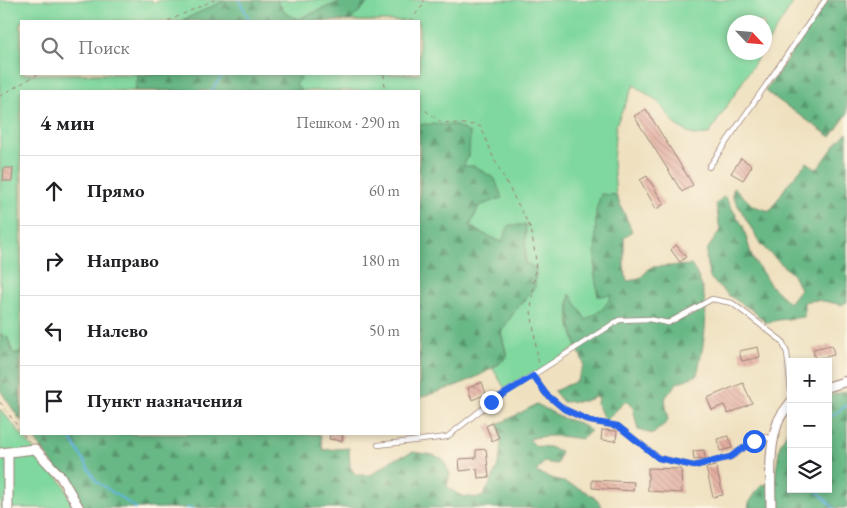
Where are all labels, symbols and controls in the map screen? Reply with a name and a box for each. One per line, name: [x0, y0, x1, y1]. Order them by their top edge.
north arrow: [727, 15, 772, 60]
search box: [20, 20, 420, 75]
icon: search: [38, 34, 66, 62]
text: Поиск: [78, 35, 130, 60]
text: 4 мин: [40, 109, 95, 136]
text: Пешком · 290 m: [296, 112, 400, 133]
icon: ahead: [40, 177, 68, 205]
text: Прямо: [87, 178, 145, 203]
text: 60 m: [369, 180, 400, 201]
icon: right: [40, 247, 68, 275]
text: Направо: [87, 248, 159, 273]
text: 180 m: [361, 250, 400, 271]
icon: left: [40, 317, 68, 345]
text: Налево: [87, 318, 148, 343]
text: 50 m: [369, 320, 400, 341]
map controls: [787, 358, 832, 493]
button: +: [787, 358, 832, 403]
icon: arrive: [40, 387, 68, 415]
text: Пункт назначения: [87, 388, 243, 413]
route end: [480, 391, 503, 414]
button: −: [787, 403, 832, 448]
route start: [743, 430, 766, 453]
button: layers: [787, 448, 832, 493]

